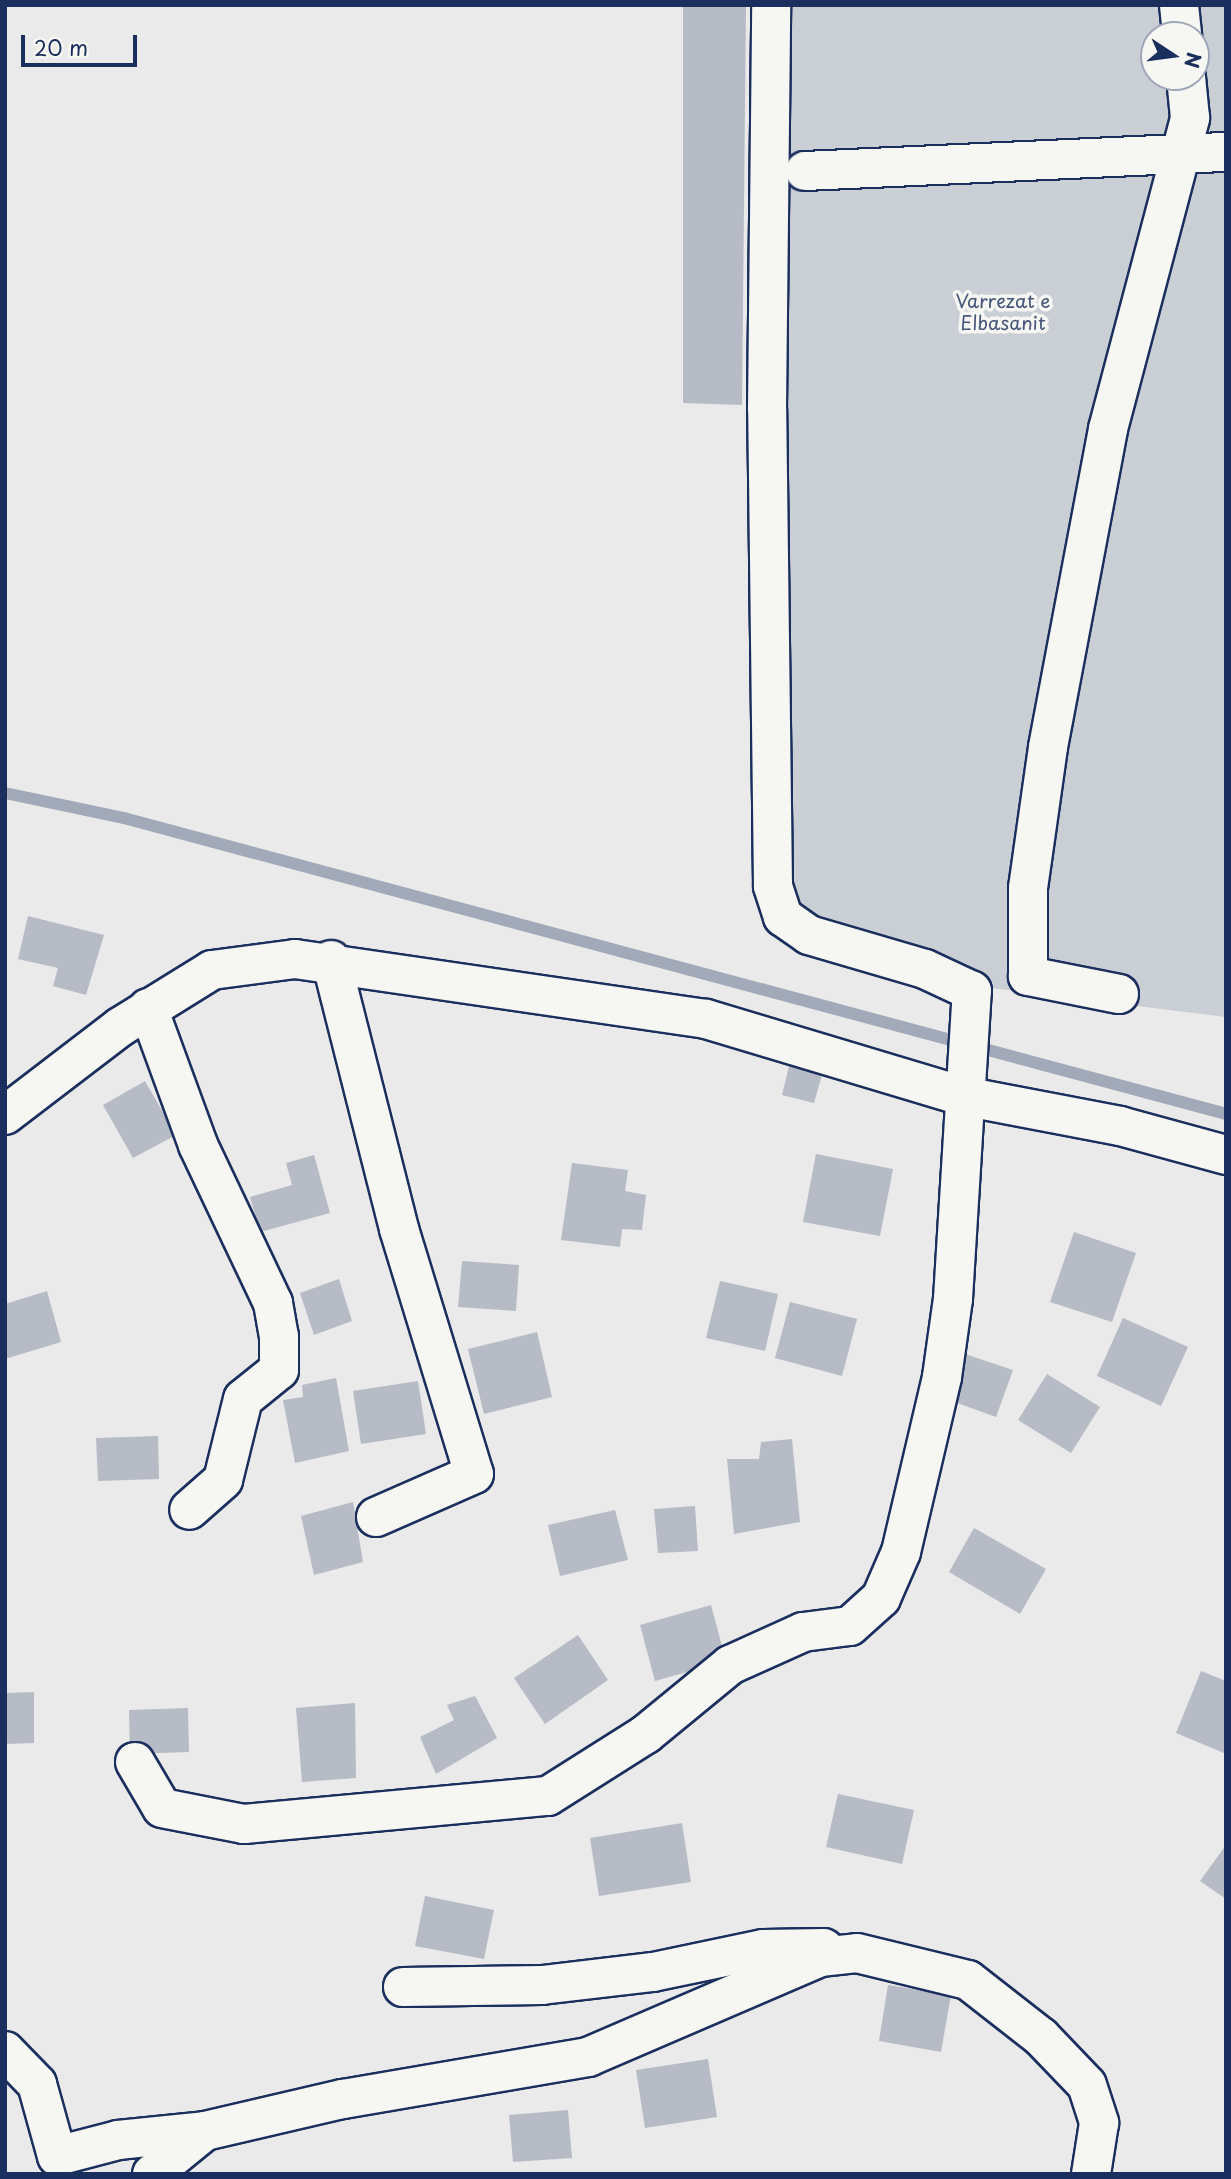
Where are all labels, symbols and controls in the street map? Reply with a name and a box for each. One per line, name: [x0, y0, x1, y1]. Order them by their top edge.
scale bar: [24, 21, 140, 65]
north arrow: [1140, 21, 1210, 91]
text: 20 m: [34, 31, 88, 63]
text: N: [1178, 50, 1209, 71]
park label: Varrezat e Elbasanit: [955, 290, 1051, 334]

